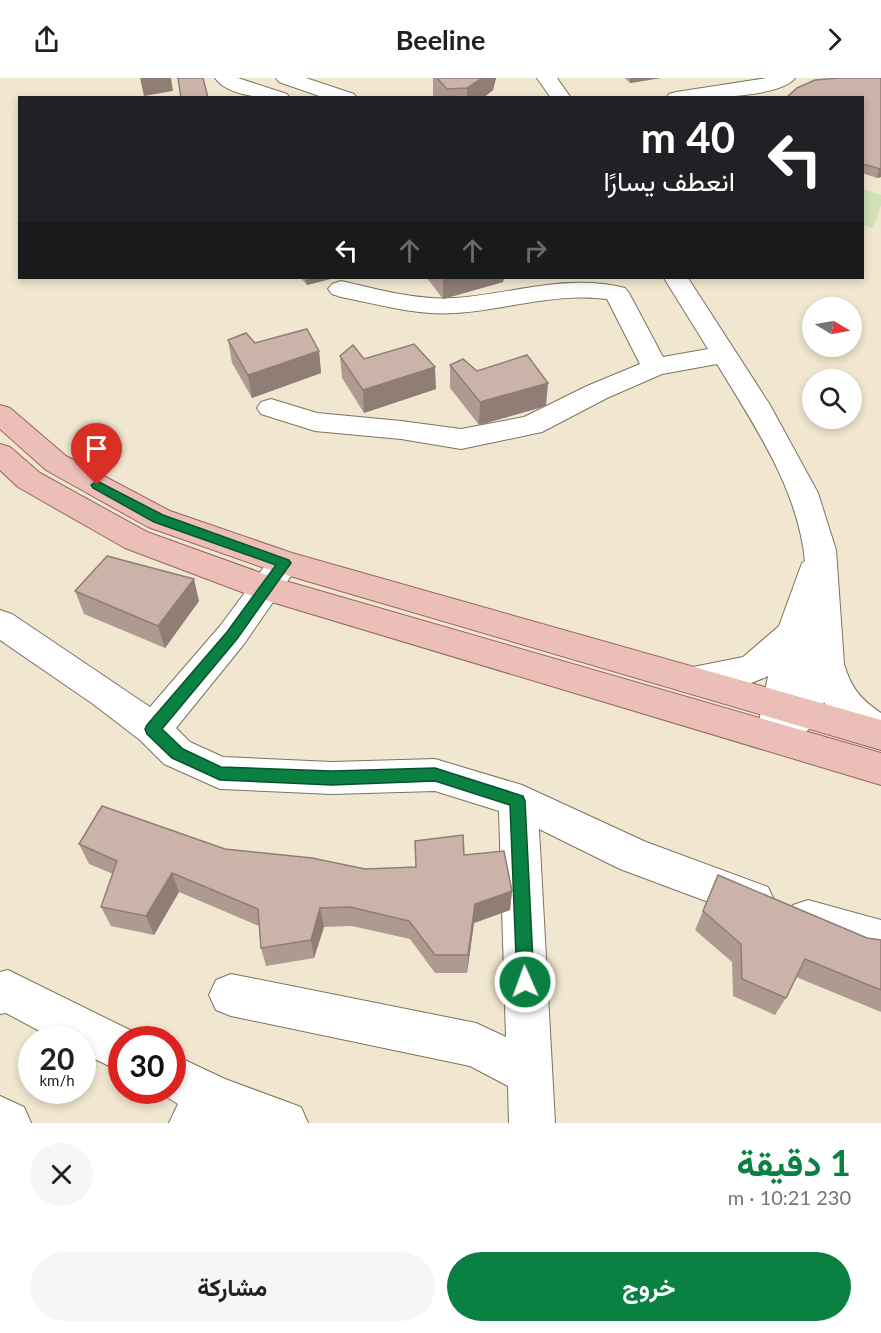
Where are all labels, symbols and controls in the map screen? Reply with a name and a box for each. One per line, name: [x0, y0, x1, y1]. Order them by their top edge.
icon: share: [30, 23, 63, 56]
text: Beeline: [396, 23, 485, 56]
icon: forward: [818, 23, 851, 56]
text: 40 m: [641, 112, 735, 162]
icon: left: [756, 120, 834, 198]
text: انعطف يسارًا: [603, 164, 735, 197]
icon: left: [330, 234, 363, 267]
icon: ahead: [393, 234, 426, 267]
icon: ahead: [456, 234, 489, 267]
icon: right: [519, 234, 552, 267]
north arrow: [802, 297, 862, 357]
map controls: [802, 297, 862, 429]
button: search: [802, 369, 862, 429]
pin: [71, 423, 122, 485]
icon: arrive: [80, 432, 113, 465]
position arrow: [493, 950, 557, 1014]
speed limit sign: 30: [108, 1026, 186, 1104]
text: 20: [40, 1040, 74, 1076]
text: km/h: [39, 1071, 75, 1089]
text: 1 دقيقة: [736, 1140, 851, 1184]
button: close: [30, 1143, 93, 1206]
text: 230 m · 10:21: [728, 1185, 851, 1209]
button: مشاركة: [30, 1252, 435, 1321]
button: خروج: [447, 1252, 851, 1321]

